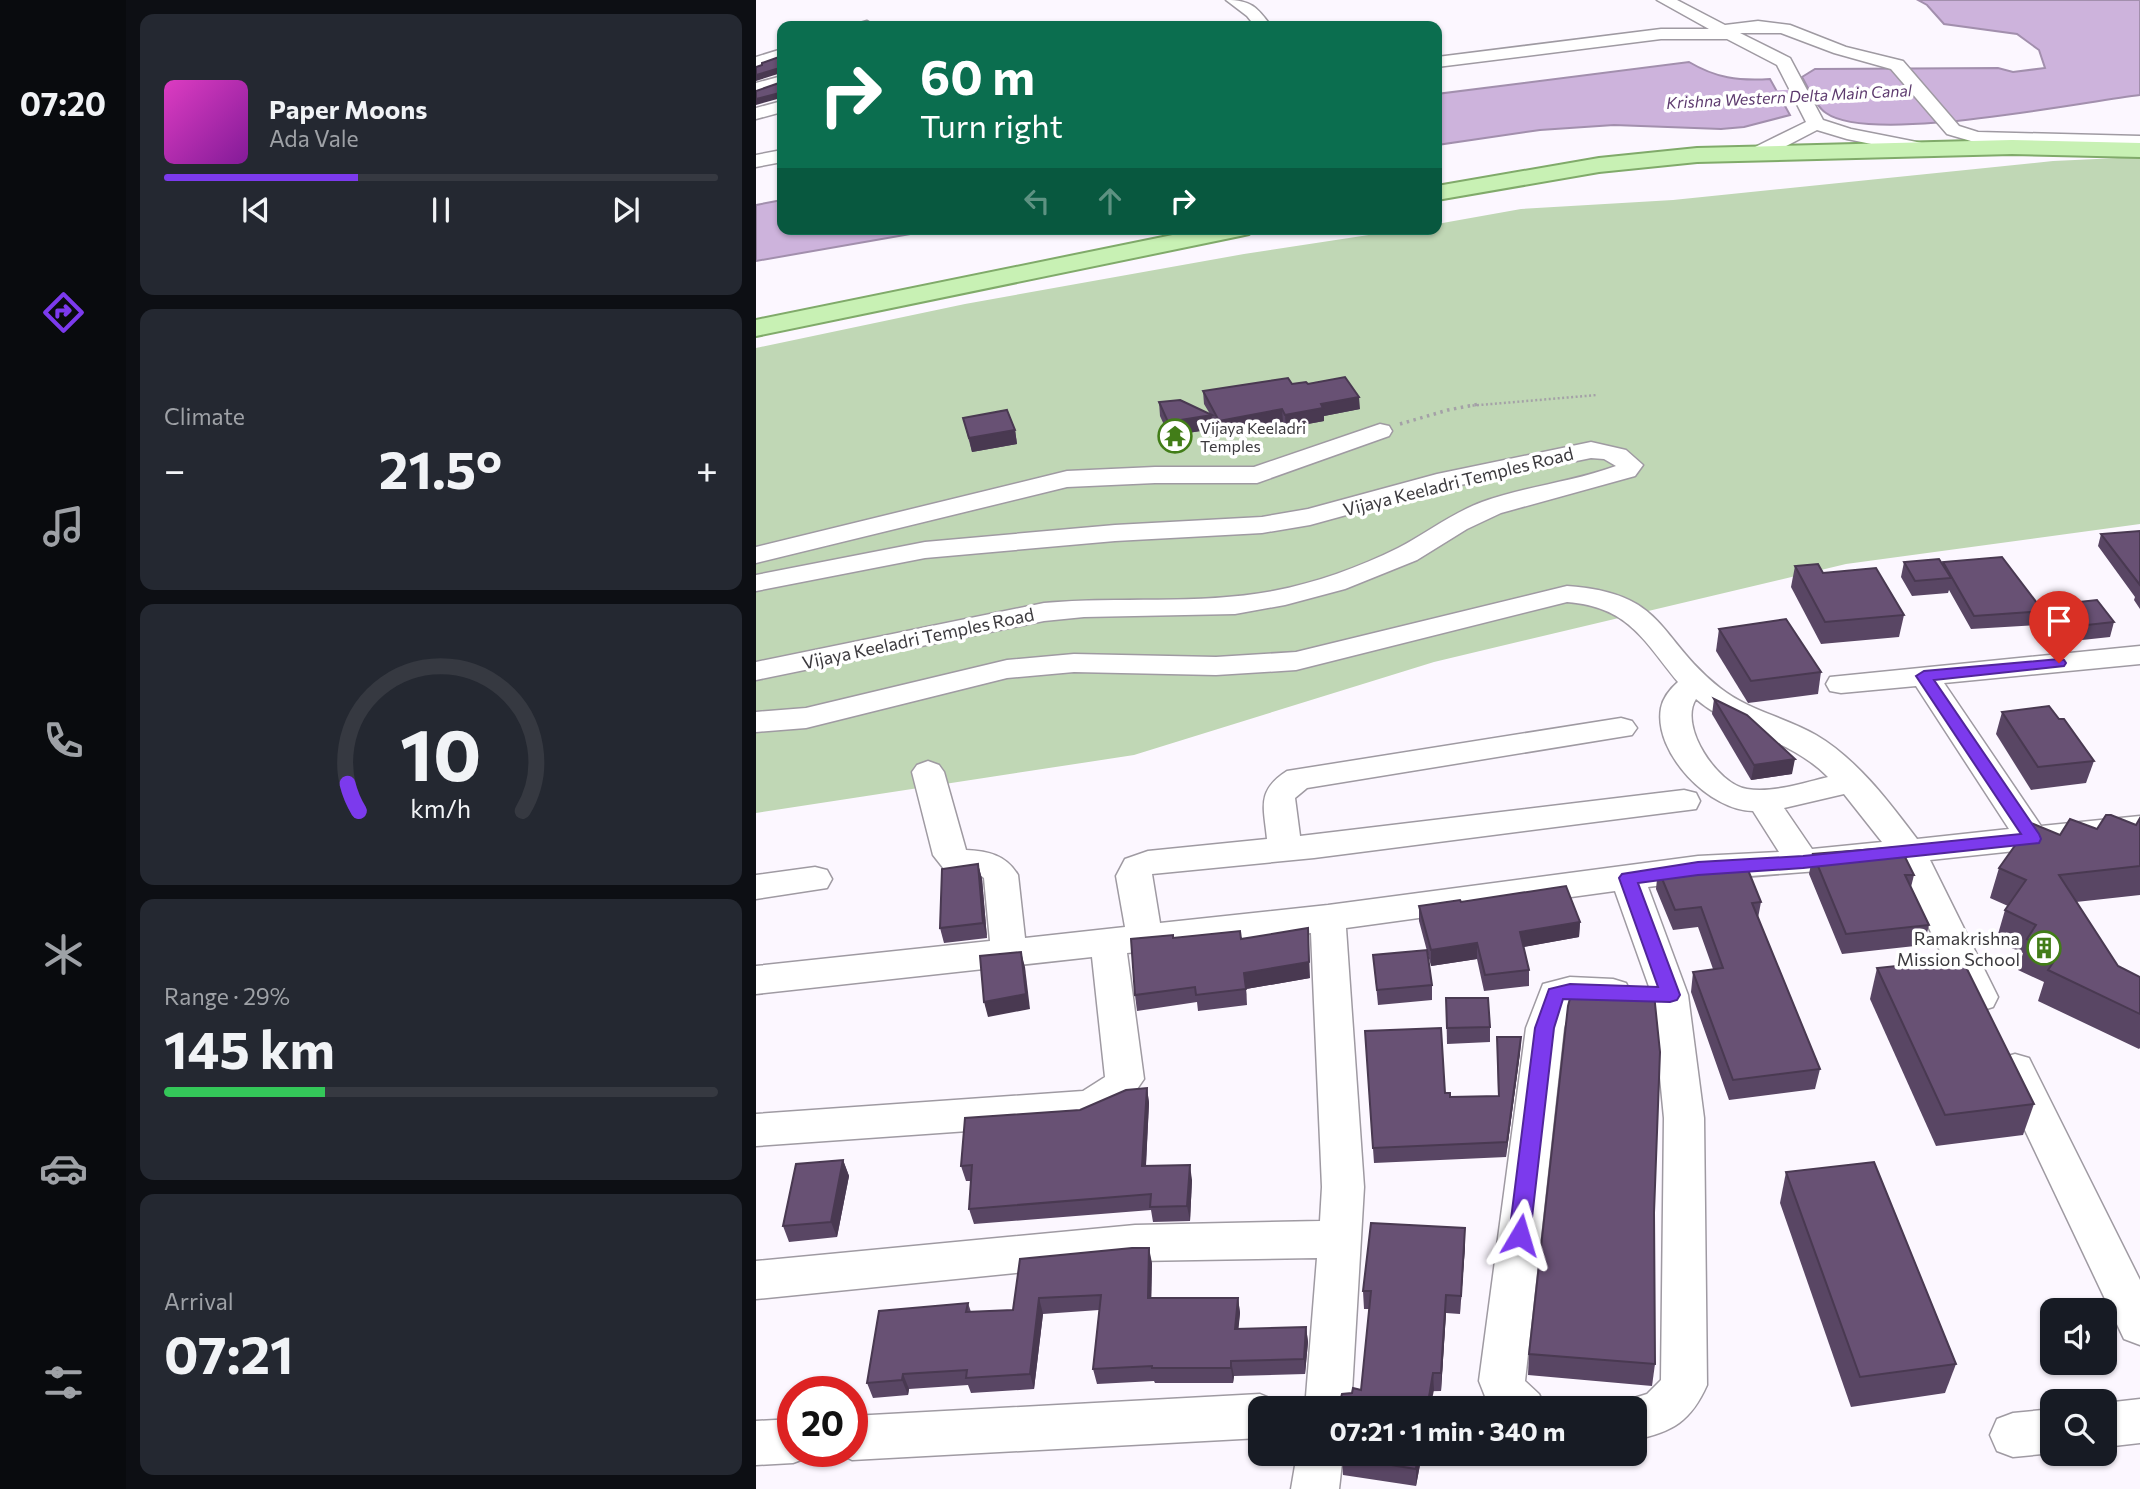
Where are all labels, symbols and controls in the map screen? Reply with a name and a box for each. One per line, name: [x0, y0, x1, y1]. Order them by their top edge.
text: 60 m: [920, 45, 1035, 105]
icon: right: [805, 49, 896, 140]
water label: Krishna Western Delta Main Canal: [1666, 80, 1913, 112]
text: 07:20: [20, 83, 106, 123]
text: Paper Moons: [269, 93, 427, 124]
text: Turn right: [920, 105, 1063, 145]
text: Ada Vale: [269, 124, 359, 152]
icon: left: [1018, 182, 1056, 220]
icon: ahead: [1091, 182, 1129, 220]
icon: right: [1164, 182, 1202, 220]
icon: previous: [237, 191, 275, 229]
icon: pause: [422, 191, 460, 229]
icon: next: [607, 191, 645, 229]
icon: directions: [39, 288, 88, 337]
text: Climate: [164, 402, 245, 430]
temple icon: Vijaya Keeladri Temples: [1156, 417, 1194, 455]
place label: Vijaya Keeladri Temples: [1200, 418, 1306, 455]
text: 21.5°: [379, 436, 502, 500]
street label: Vijaya Keeladri Temples Road: [1341, 442, 1575, 520]
text: −: [164, 445, 186, 492]
text: +: [696, 445, 718, 492]
icon: music: [39, 502, 88, 551]
pin: [2029, 591, 2089, 663]
icon: arrive: [2040, 602, 2078, 640]
street label: Vijaya Keeladri Temples Road: [800, 603, 1036, 673]
text: 10: [400, 707, 482, 796]
icon: phone: [39, 716, 88, 765]
text: km/h: [411, 792, 471, 822]
place label: Ramakrishna Mission School: [1897, 927, 2020, 970]
building icon: Ramakrishna Mission School: [2025, 929, 2063, 967]
icon: climate: [39, 930, 88, 979]
text: Range · 29%: [164, 982, 290, 1010]
text: 145 km: [164, 1016, 335, 1080]
icon: car: [39, 1144, 88, 1193]
position arrow: [1483, 1198, 1557, 1272]
text: Arrival: [164, 1287, 234, 1315]
map controls: [2040, 1298, 2117, 1466]
button: sound: [2040, 1298, 2117, 1375]
text: 07:21: [164, 1321, 294, 1385]
icon: filters: [39, 1358, 88, 1407]
speed limit sign: 20: [777, 1376, 868, 1467]
button: search: [2040, 1389, 2117, 1466]
text: 07:21 · 1 min · 340 m: [1329, 1415, 1566, 1446]

